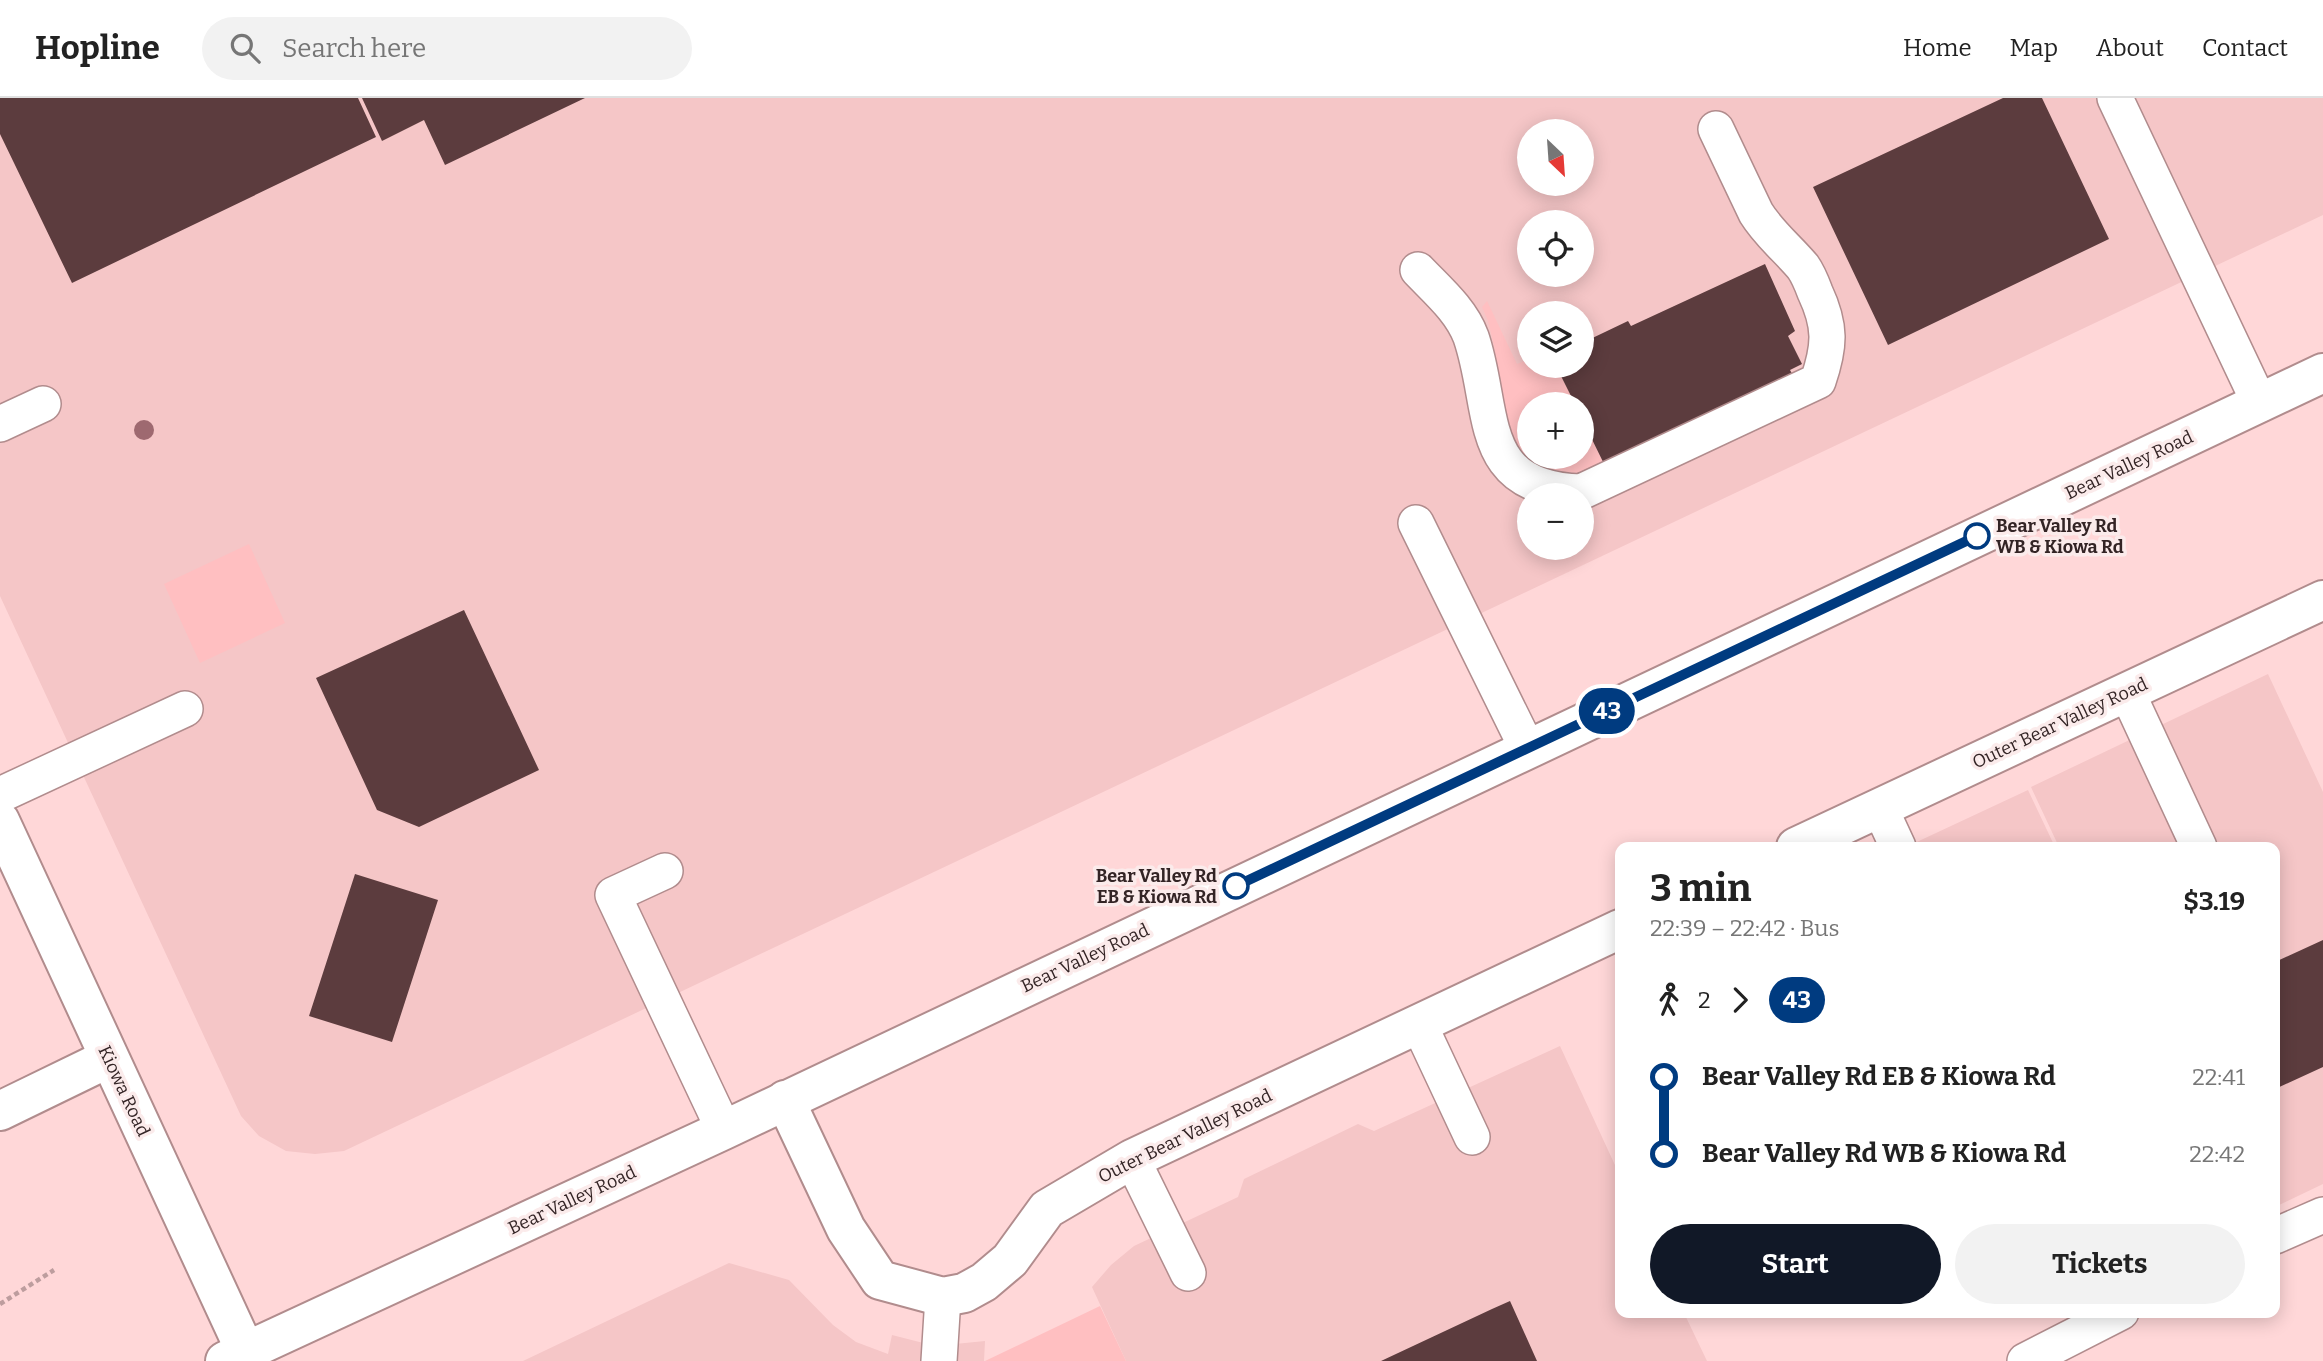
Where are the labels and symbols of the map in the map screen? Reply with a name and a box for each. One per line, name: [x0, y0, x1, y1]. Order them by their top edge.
north arrow: [1517, 119, 1594, 196]
street label: Bear Valley Road: [2061, 426, 2197, 504]
place label: Bear Valley Rd WB & Kiowa Rd: [1996, 515, 2124, 558]
marker: Bear Valley Rd WB & Kiowa Rd: [1964, 523, 1990, 549]
street label: Outer Bear Valley Road: [1969, 673, 2151, 773]
line badge: 43: [1576, 688, 1638, 734]
place label: Bear Valley Rd EB & Kiowa Rd: [1096, 865, 1217, 908]
marker: Bear Valley Rd EB & Kiowa Rd: [1223, 873, 1249, 899]
street label: Bear Valley Road: [1017, 919, 1153, 997]
street label: Kiowa Road: [93, 1042, 155, 1140]
street label: Outer Bear Valley Road: [1094, 1084, 1276, 1188]
street label: Bear Valley Road: [504, 1161, 640, 1239]

